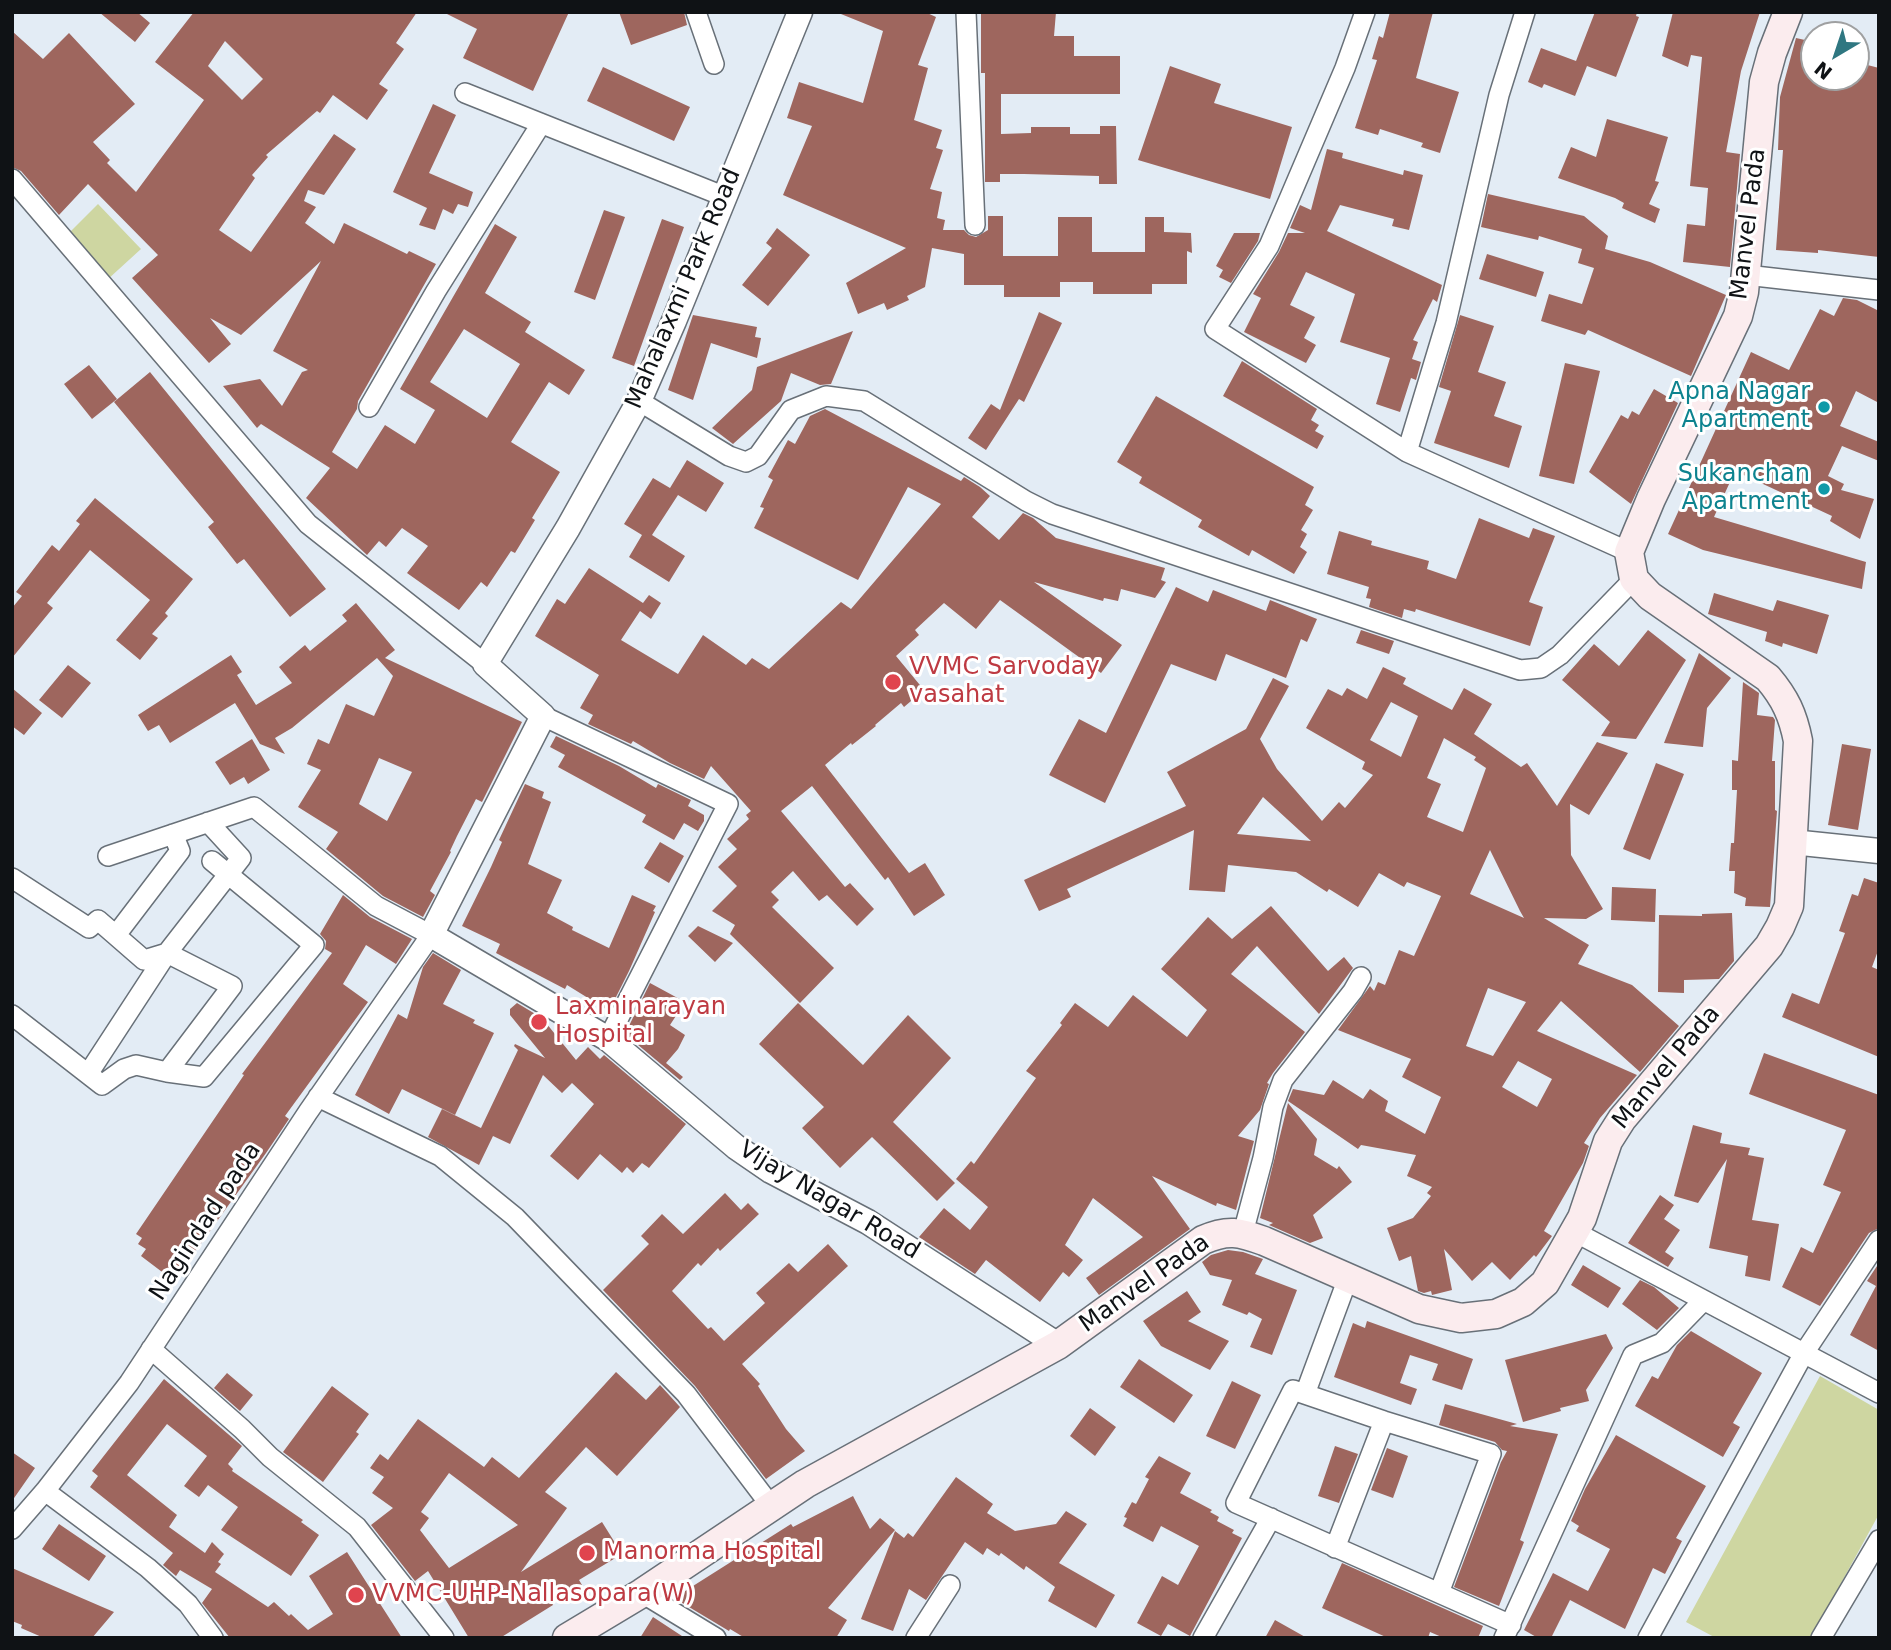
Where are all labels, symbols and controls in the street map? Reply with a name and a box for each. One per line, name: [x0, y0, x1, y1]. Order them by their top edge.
north arrow: [1800, 21, 1870, 91]
text: N: [1810, 57, 1836, 84]
street label: Manvel Pada: [1725, 147, 1773, 301]
street label: Mahalaxmi Park Road: [620, 164, 748, 414]
place label: Apna Nagar Apartment: [1668, 379, 1810, 435]
marker: Apna Nagar Apartment: [1816, 399, 1832, 415]
place label: Sukanchan Apartment: [1678, 461, 1810, 517]
marker: Sukanchan Apartment: [1816, 481, 1832, 497]
place label: VVMC Sarvoday vasahat: [909, 654, 1100, 710]
marker: VVMC Sarvoday vasahat: [883, 672, 903, 692]
place label: Laxminarayan Hospital: [555, 994, 726, 1050]
street label: Manvel Pada: [1607, 1001, 1727, 1135]
marker: Laxminarayan Hospital: [529, 1012, 549, 1032]
street label: Vijay Nagar Road: [733, 1136, 925, 1266]
street label: Nagindad pada: [144, 1138, 268, 1306]
street label: Manvel Pada: [1075, 1229, 1215, 1339]
place label: Manorma Hospital: [603, 1539, 821, 1567]
marker: Manorma Hospital: [577, 1543, 597, 1563]
place label: VVMC-UHP-Nallasopara(W): [372, 1581, 694, 1609]
marker: VVMC-UHP-Nallasopara(W): [346, 1585, 366, 1605]

